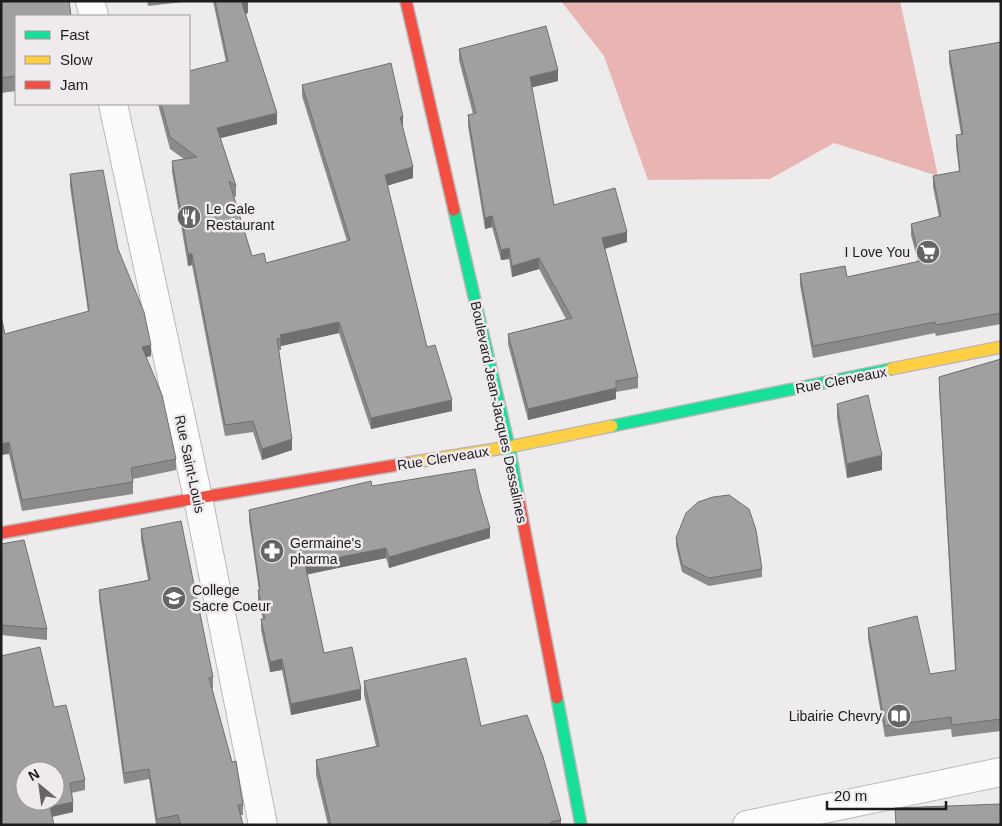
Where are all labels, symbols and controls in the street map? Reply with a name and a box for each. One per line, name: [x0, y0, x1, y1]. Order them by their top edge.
legend: [15, 15, 190, 105]
text: Fast: [60, 26, 90, 43]
text: Slow: [60, 51, 93, 68]
text: Jam: [60, 76, 88, 93]
place label: Le Gale Restaurant: [206, 201, 275, 233]
restaurant icon: Le Gale Restaurant: [176, 204, 202, 230]
supermarket icon: I Love You: [915, 239, 941, 265]
place label: I Love You: [845, 244, 910, 260]
street label: Boulevard Jean-Jacques Dessalines: [468, 300, 530, 524]
street label: Rue Clerveaux: [794, 363, 888, 397]
street label: Rue Saint-Louis: [172, 414, 208, 514]
street label: Rue Clerveaux: [396, 443, 490, 473]
place label: Germaine's pharma: [290, 535, 361, 567]
pharmacy icon: Germaine's pharma: [259, 538, 285, 564]
place label: College Sacre Coeur: [192, 582, 271, 614]
school or university icon: College Sacre Coeur: [161, 585, 187, 611]
library icon: Libairie Chevry: [886, 703, 912, 729]
place label: Libairie Chevry: [789, 708, 882, 724]
north arrow: [15, 761, 65, 811]
text: N: [25, 765, 42, 784]
scale bar: [827, 778, 946, 810]
text: 20 m: [834, 787, 867, 804]

